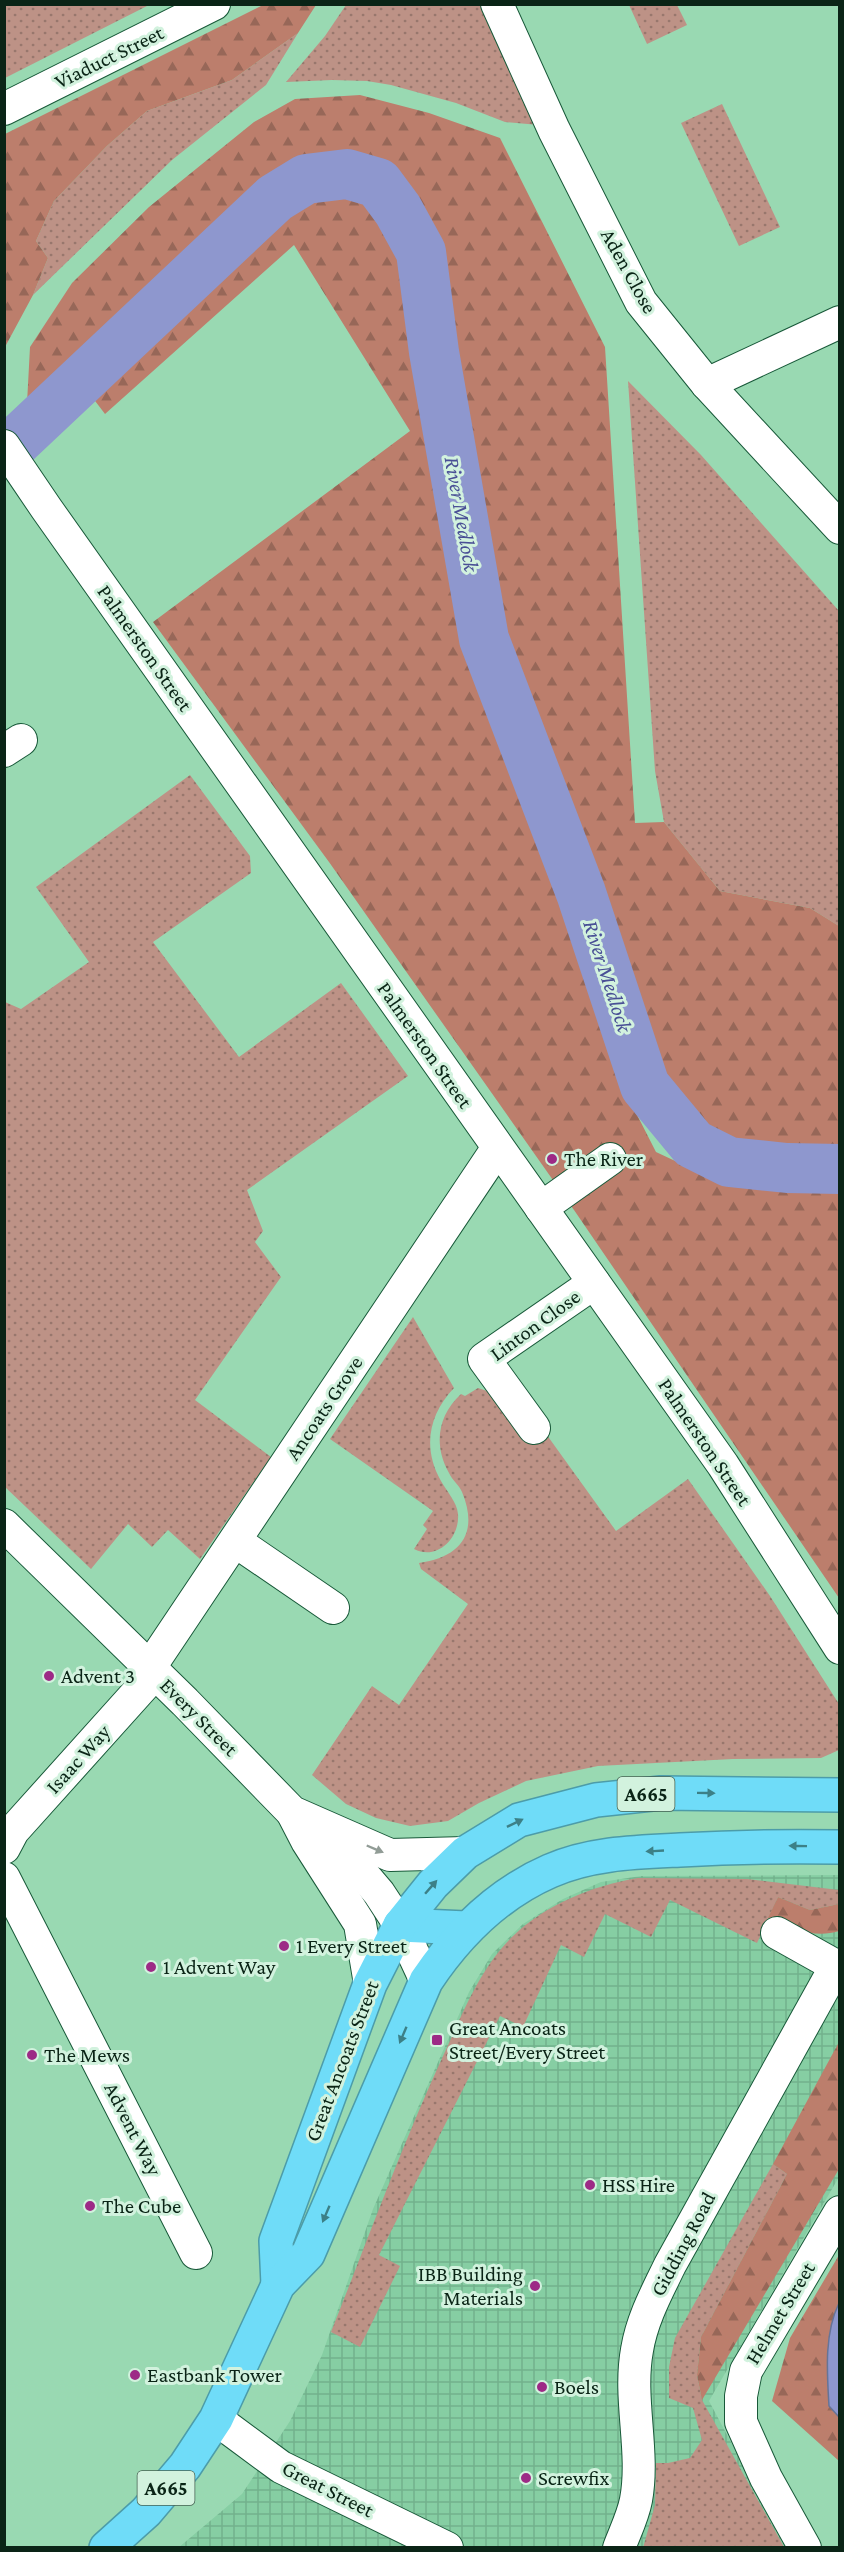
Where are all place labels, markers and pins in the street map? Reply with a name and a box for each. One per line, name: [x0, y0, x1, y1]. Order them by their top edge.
place label: The River: [564, 1147, 644, 1171]
marker: The River: [545, 1152, 559, 1166]
place label: Advent 3: [61, 1664, 135, 1688]
marker: Advent 3: [42, 1669, 56, 1683]
place label: 1 Every Street: [296, 1934, 408, 1958]
marker: 1 Every Street: [277, 1939, 291, 1953]
place label: 1 Advent Way: [163, 1955, 276, 1979]
marker: 1 Advent Way: [144, 1960, 158, 1974]
place label: Great Ancoats Street/Every Street: [449, 2016, 606, 2064]
marker: Great Ancoats Street/Every Street: [430, 2033, 444, 2047]
place label: The Mews: [44, 2043, 130, 2067]
marker: The Mews: [25, 2048, 39, 2062]
place label: HSS Hire: [602, 2173, 675, 2197]
marker: HSS Hire: [583, 2178, 597, 2192]
place label: The Cube: [102, 2194, 181, 2218]
marker: The Cube: [83, 2199, 97, 2213]
place label: IBB Building Materials: [418, 2262, 523, 2310]
marker: IBB Building Materials: [528, 2279, 542, 2293]
place label: Eastbank Tower: [147, 2363, 283, 2387]
marker: Eastbank Tower: [128, 2368, 142, 2382]
place label: Boels: [554, 2375, 599, 2399]
marker: Boels: [535, 2380, 549, 2394]
place label: Screwfix: [538, 2466, 610, 2490]
marker: Screwfix: [519, 2471, 533, 2485]

